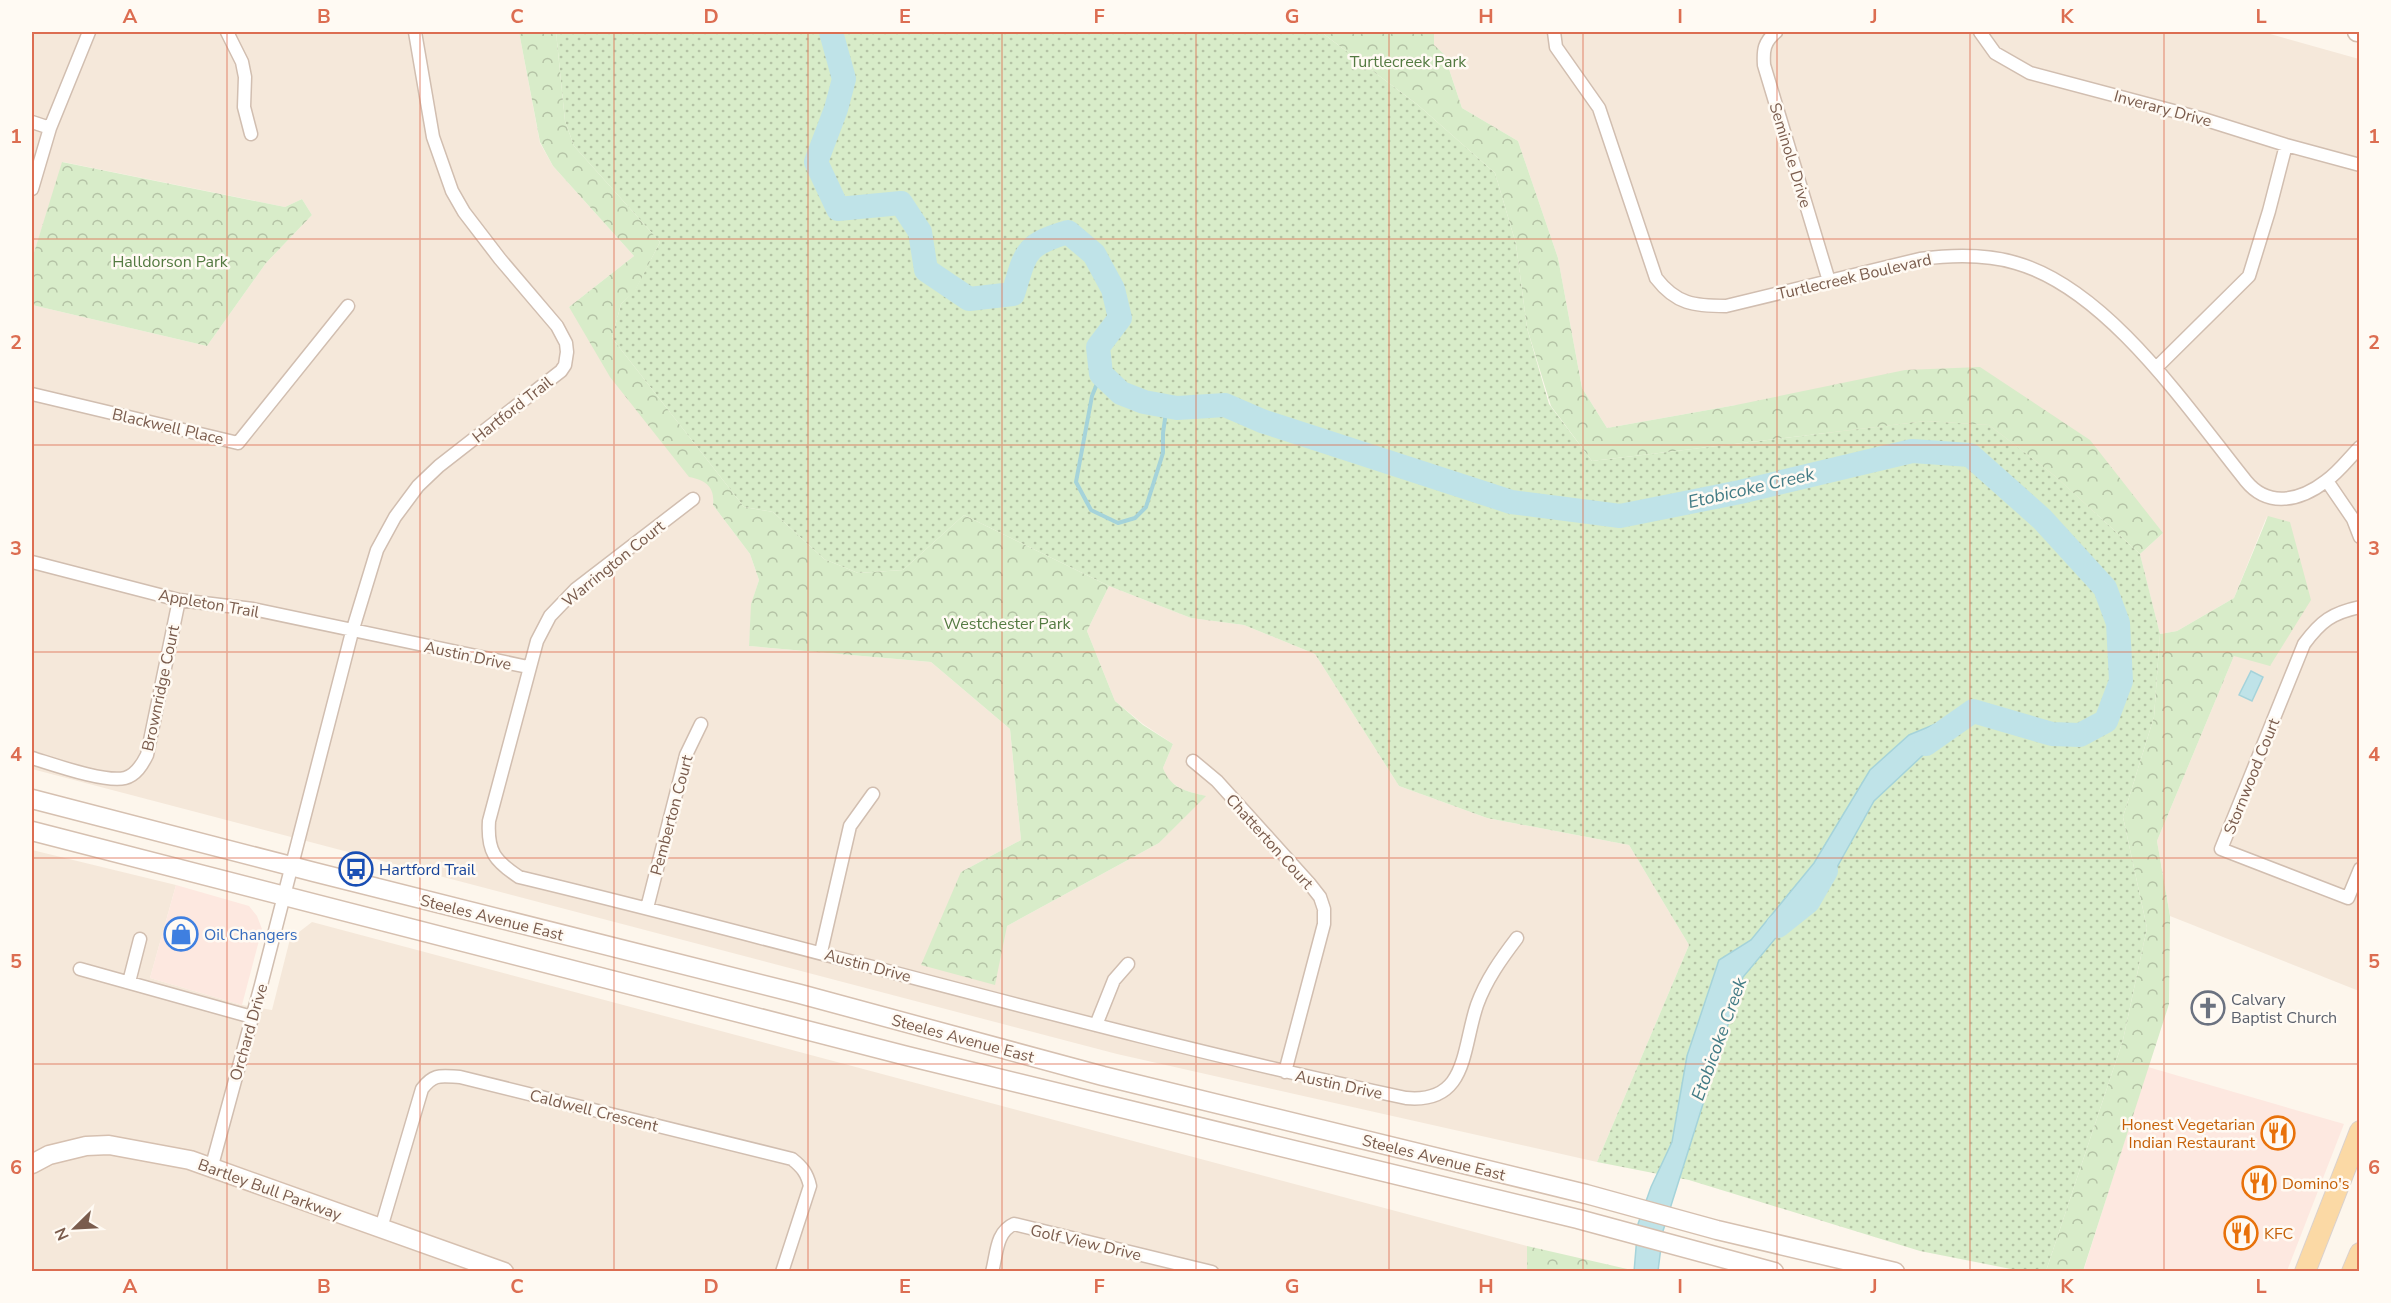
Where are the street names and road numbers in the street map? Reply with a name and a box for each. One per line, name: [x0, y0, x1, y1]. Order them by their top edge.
street label: Inverary Drive: [2111, 85, 2214, 133]
street label: Seminole Drive: [1764, 100, 1816, 211]
street label: Turtlecreek Boulevard: [1775, 249, 1934, 305]
street label: Hartford Trail: [468, 371, 558, 448]
street label: Blackwell Place: [110, 403, 226, 450]
street label: Warrington Court: [558, 515, 670, 612]
street label: Appleton Trail: [157, 584, 261, 624]
street label: Brownridge Court: [137, 623, 185, 753]
street label: Austin Drive: [422, 636, 513, 676]
street label: Stornwood Court: [2219, 715, 2285, 838]
street label: Pemberton Court: [645, 752, 699, 878]
street label: Chatterton Court: [1220, 789, 1318, 894]
street label: Steeles Avenue East: [418, 890, 566, 946]
street label: Austin Drive: [822, 944, 913, 988]
street label: Orchard Drive: [225, 981, 273, 1083]
street label: Steeles Avenue East: [889, 1009, 1037, 1069]
street label: Austin Drive: [1293, 1065, 1384, 1105]
street label: Caldwell Crescent: [527, 1084, 661, 1138]
street label: Steeles Avenue East: [1360, 1130, 1508, 1186]
street label: Bartley Bull Parkway: [195, 1154, 345, 1226]
street label: Golf View Drive: [1028, 1220, 1143, 1266]

